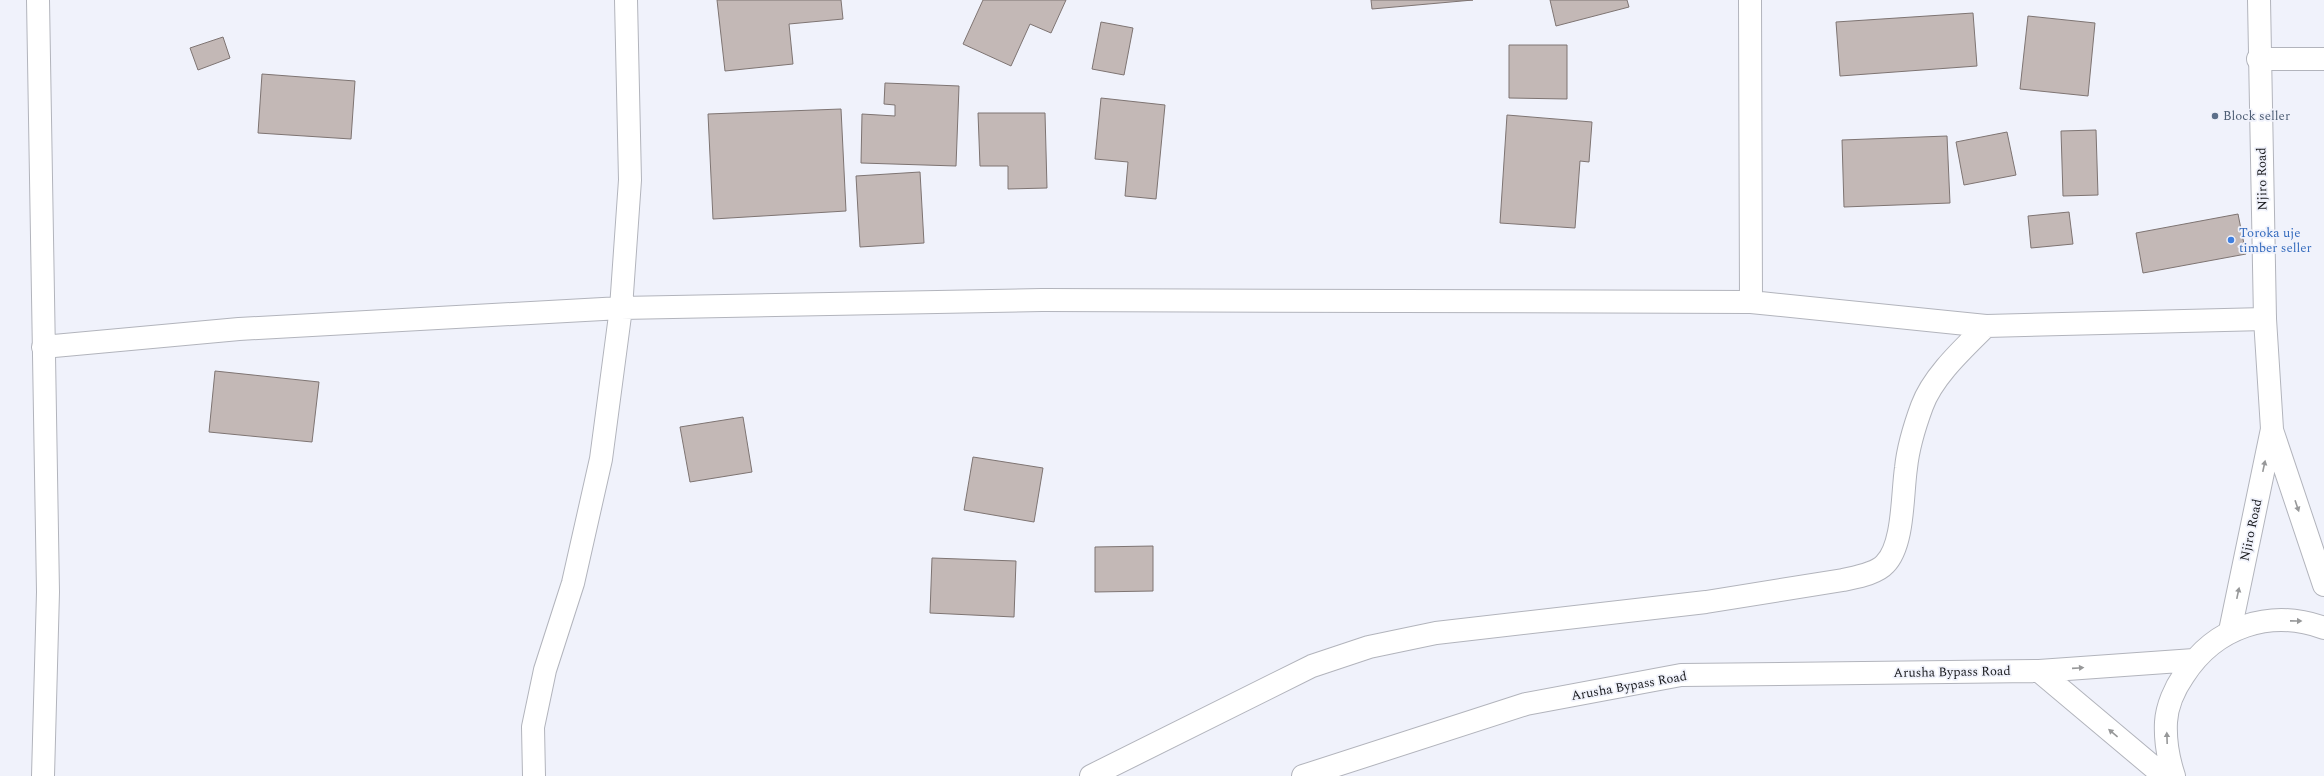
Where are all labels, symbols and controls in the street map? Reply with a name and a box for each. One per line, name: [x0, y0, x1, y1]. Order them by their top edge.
place label: Block seller: [2223, 106, 2290, 126]
marker: Block seller: [2210, 111, 2220, 121]
street label: Njiro Road: [2251, 147, 2273, 211]
place label: Toroka uje timber seller: [2239, 223, 2312, 258]
marker: Toroka uje timber seller: [2226, 235, 2236, 245]
one-way arrow: [2262, 460, 2268, 472]
street label: Njiro Road: [2235, 497, 2267, 563]
one-way arrow: [2295, 500, 2301, 512]
one-way arrow: [2235, 587, 2241, 599]
one-way arrow: [2290, 618, 2303, 624]
street label: Arusha Bypass Road: [1893, 661, 2011, 683]
one-way arrow: [2072, 665, 2084, 672]
street label: Arusha Bypass Road: [1570, 666, 1688, 706]
one-way arrow: [2107, 728, 2118, 737]
one-way arrow: [2164, 731, 2170, 744]

